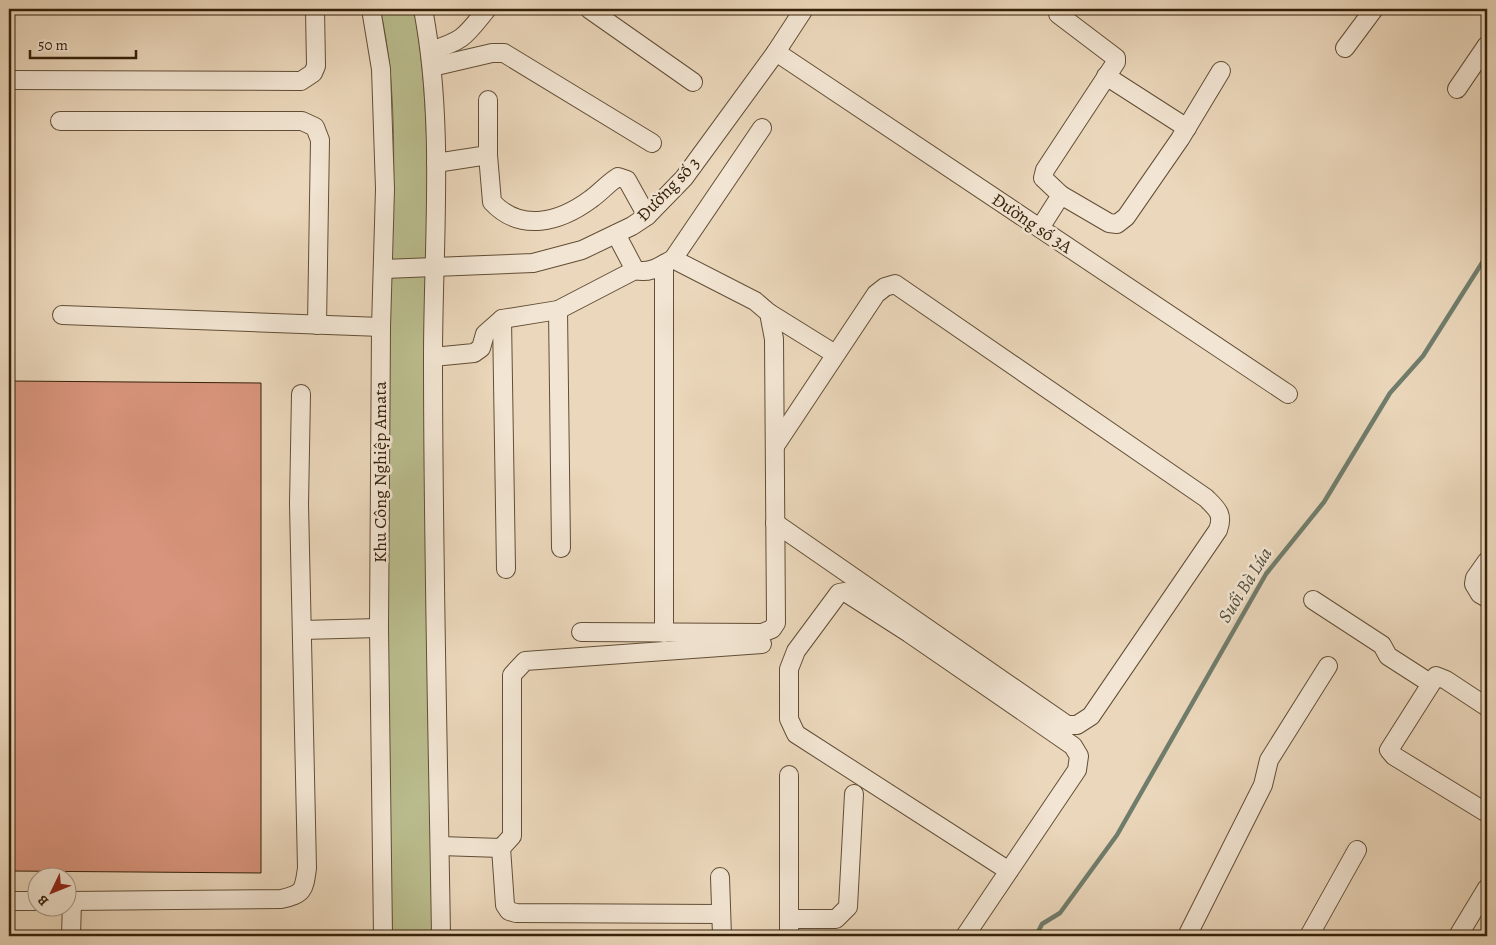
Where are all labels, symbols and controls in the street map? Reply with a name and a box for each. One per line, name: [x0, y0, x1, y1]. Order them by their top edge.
scale bar: [30, 28, 136, 60]
text: 50 m: [38, 35, 68, 55]
street label: Đường số 3: [631, 151, 705, 227]
street label: Đường số 3A: [987, 187, 1077, 259]
street label: Khu Công Nghiệp Amata: [368, 380, 392, 563]
water label: Suối Bà Lúa: [1212, 542, 1278, 628]
north arrow: [28, 868, 78, 918]
text: B: [33, 891, 53, 910]

